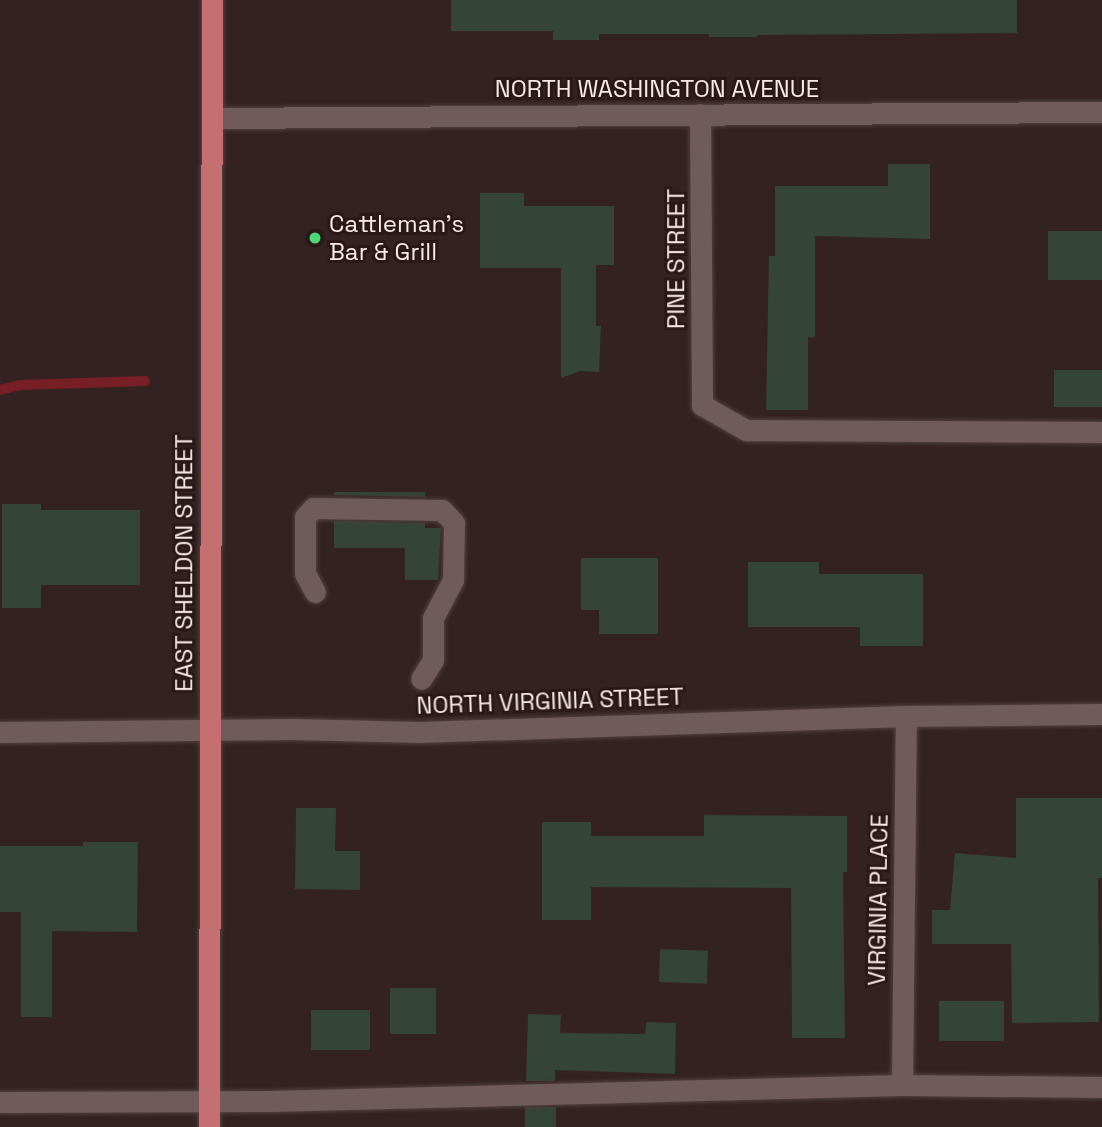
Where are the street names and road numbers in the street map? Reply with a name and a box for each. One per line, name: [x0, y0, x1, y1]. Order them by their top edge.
street label: NORTH WASHINGTON AVENUE: [495, 75, 819, 103]
street label: PINE STREET: [662, 189, 690, 329]
street label: EAST SHELDON STREET: [170, 434, 198, 692]
street label: NORTH VIRGINIA STREET: [416, 682, 684, 720]
street label: VIRGINIA PLACE: [862, 814, 894, 986]

